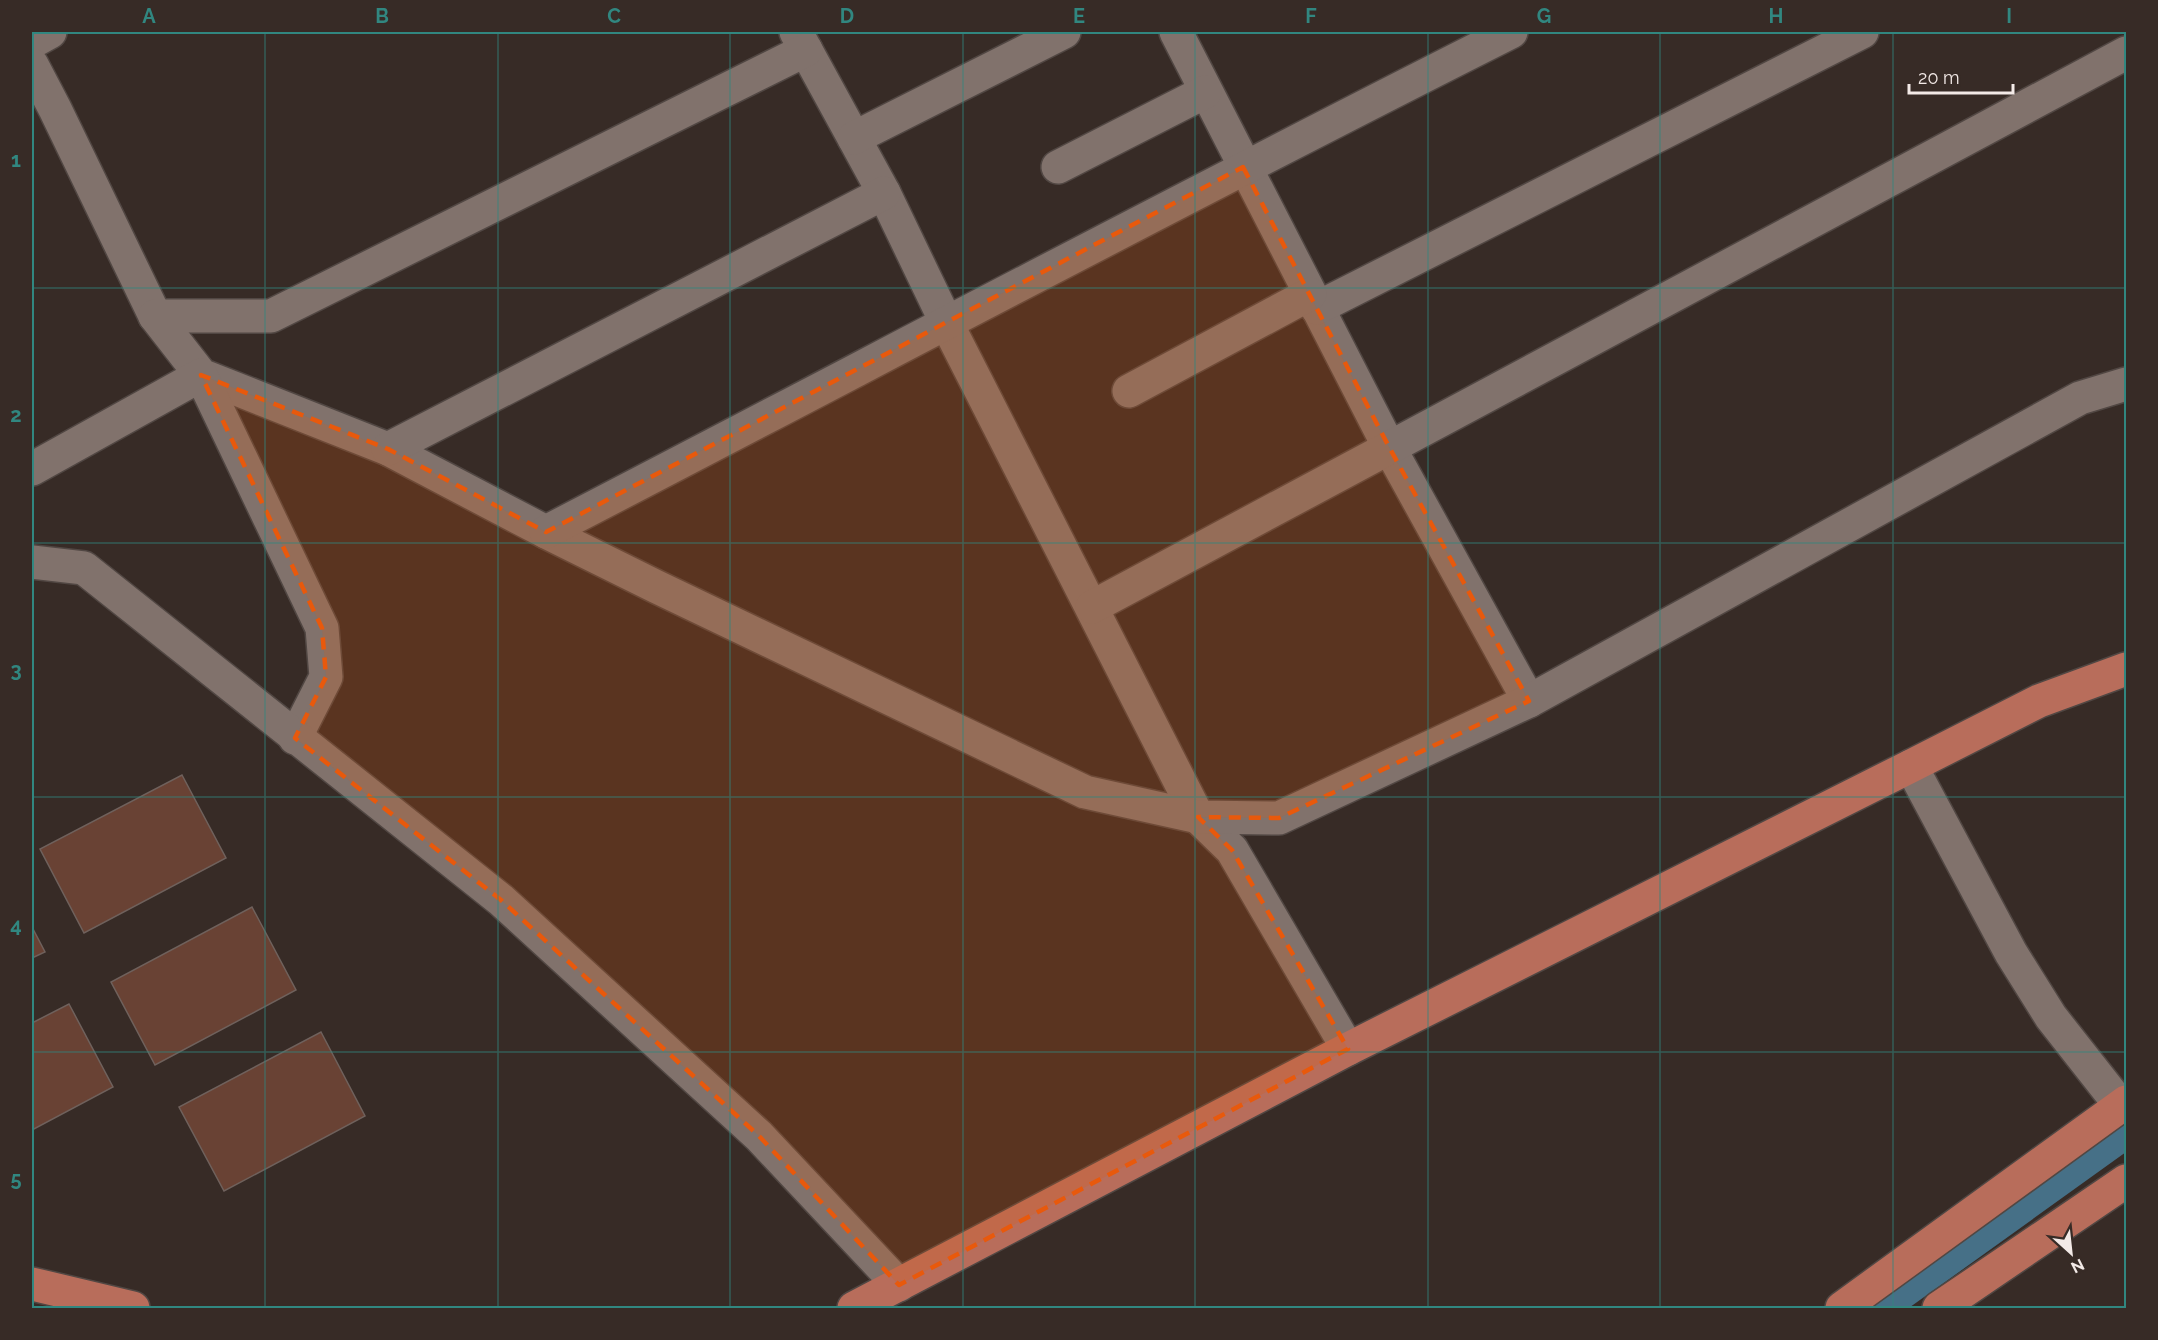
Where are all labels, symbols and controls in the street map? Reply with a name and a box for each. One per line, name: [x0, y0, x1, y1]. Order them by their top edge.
text: A: [142, 4, 156, 28]
text: B: [375, 4, 389, 28]
text: C: [607, 4, 621, 28]
text: D: [840, 4, 854, 28]
text: E: [1073, 4, 1085, 28]
text: F: [1305, 4, 1317, 28]
text: G: [1537, 4, 1551, 28]
text: H: [1769, 4, 1783, 28]
text: I: [2006, 4, 2012, 28]
scale bar: [1909, 57, 2012, 95]
text: 20 m: [1918, 67, 1960, 88]
text: 1: [11, 148, 21, 172]
text: 2: [10, 403, 22, 427]
text: 3: [10, 658, 22, 682]
text: 4: [10, 913, 22, 937]
text: 5: [10, 1167, 22, 1191]
north arrow: [2041, 1223, 2101, 1283]
text: N: [2068, 1255, 2087, 1277]

